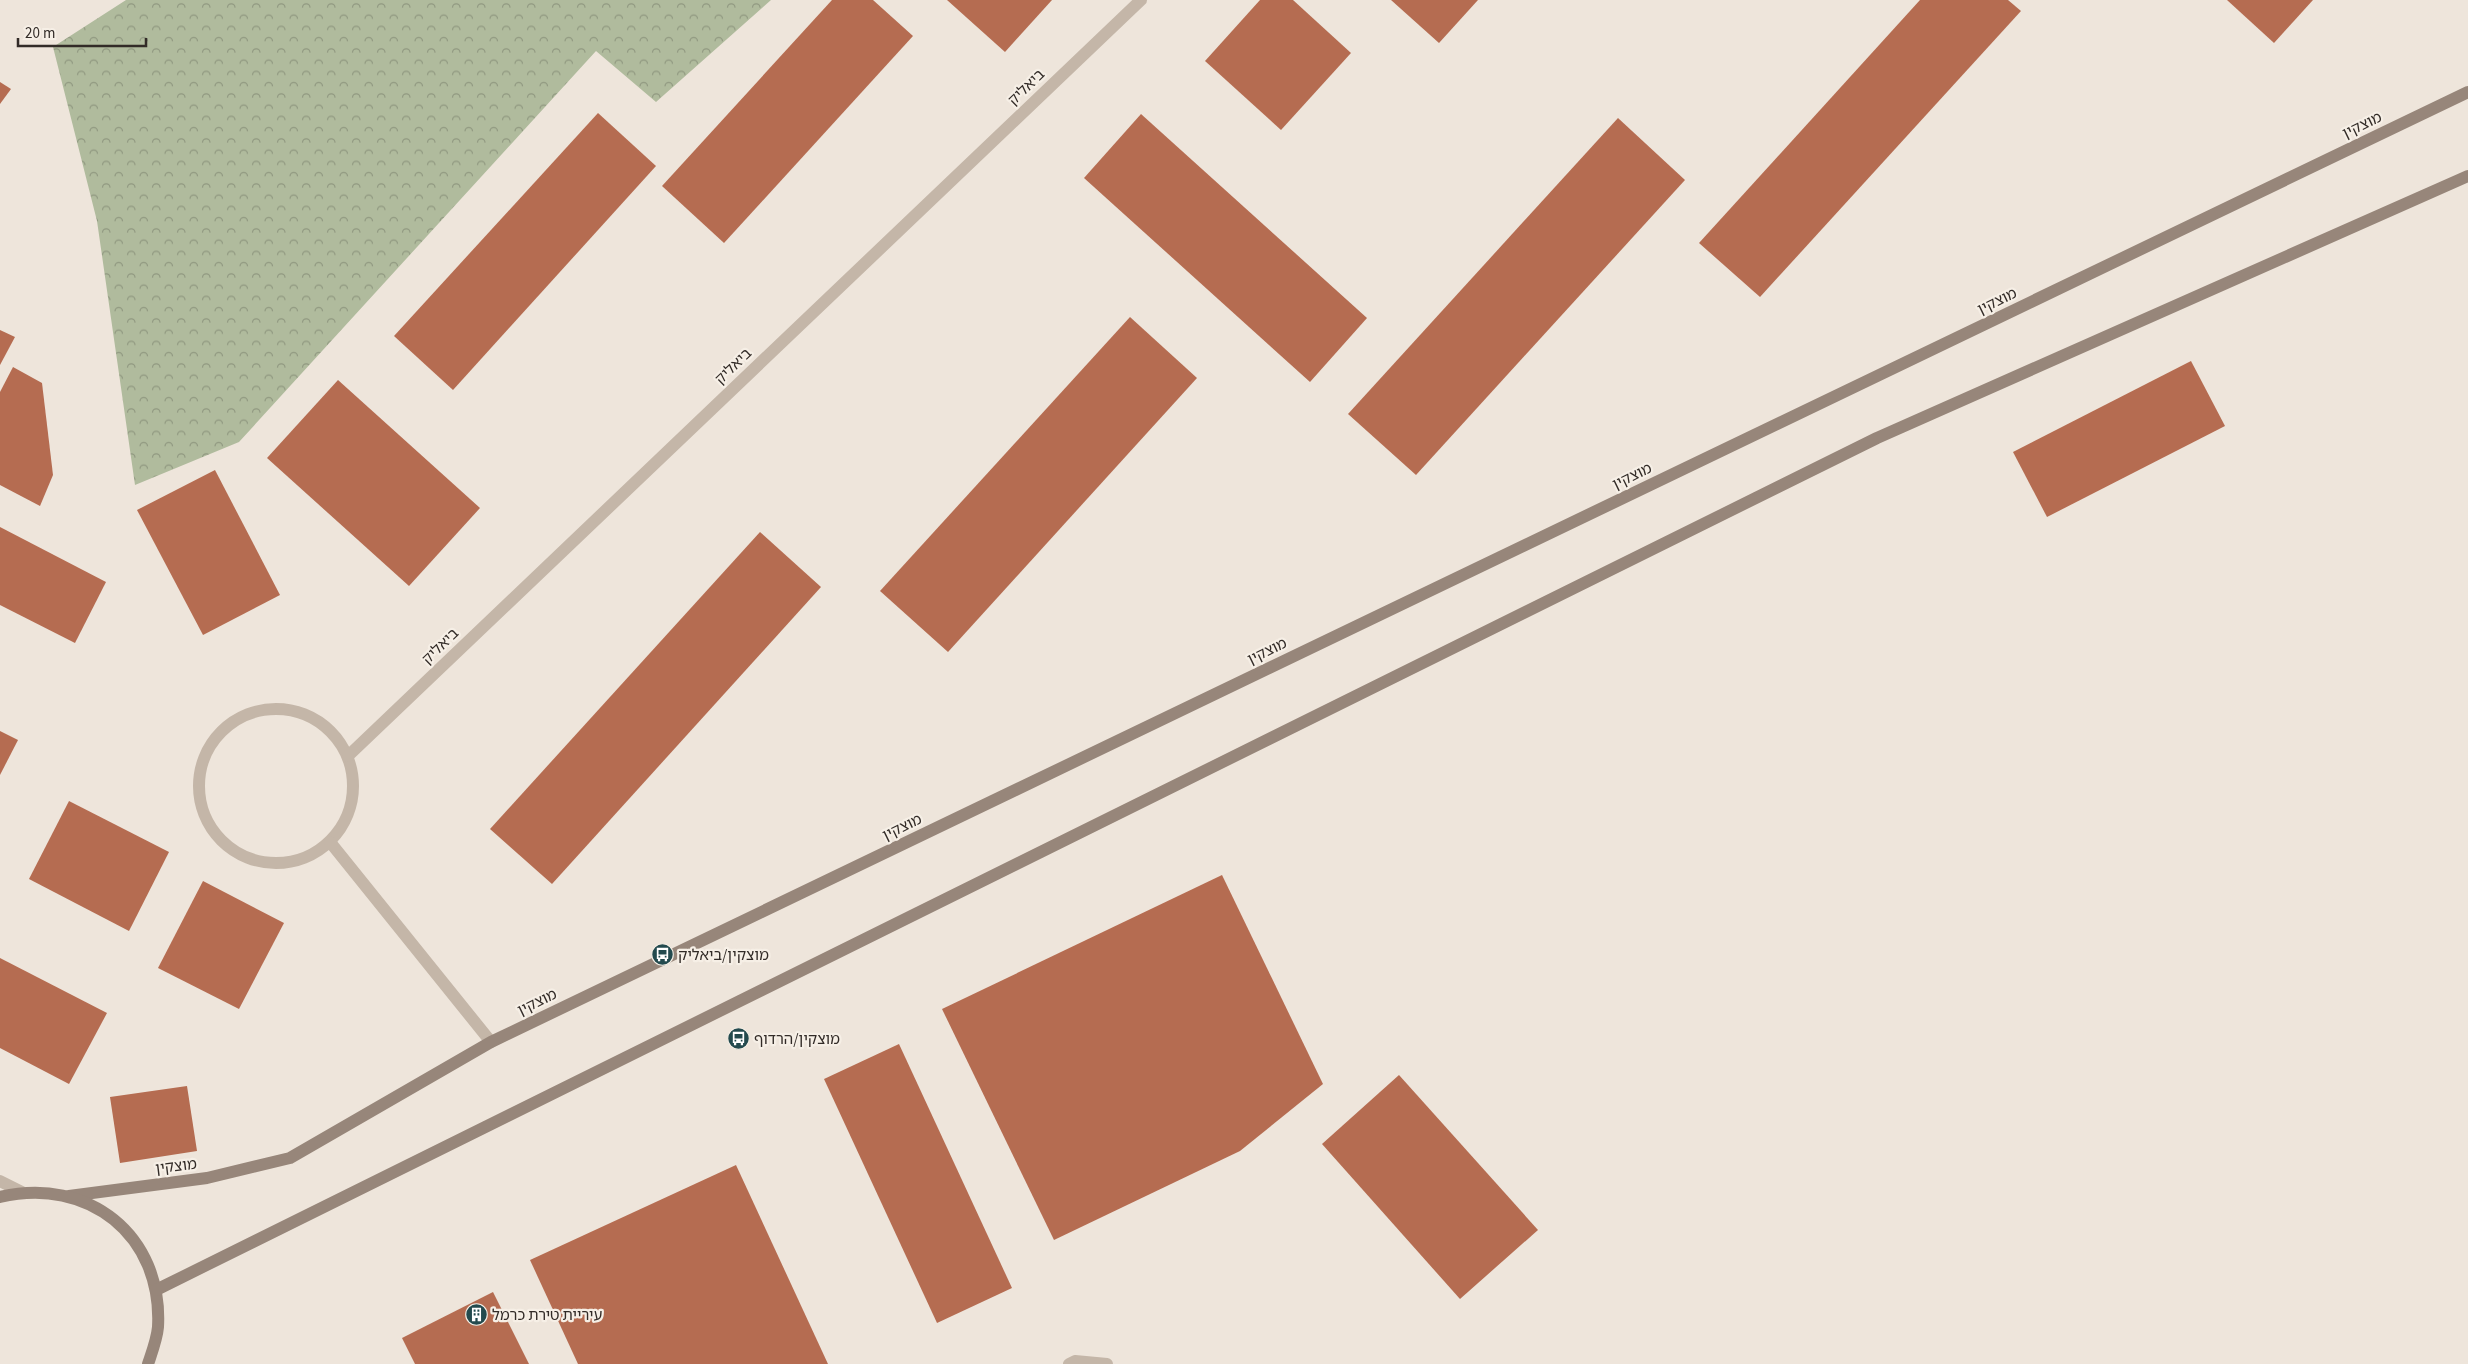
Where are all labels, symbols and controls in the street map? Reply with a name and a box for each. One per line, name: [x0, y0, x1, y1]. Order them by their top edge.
scale bar: [18, 15, 145, 47]
text: 20 m: [25, 23, 55, 44]
street label: ביאליק: [1003, 64, 1050, 110]
street label: מוצקין: [2339, 107, 2386, 144]
street label: מוצקין: [1974, 283, 2021, 320]
street label: ביאליק: [710, 343, 757, 389]
street label: מוצקין: [1609, 458, 1656, 495]
street label: ביאליק: [417, 623, 464, 669]
street label: מוצקין: [1244, 633, 1291, 670]
street label: מוצקין: [879, 809, 926, 846]
bus stop icon: מוצקין/ביאליק: [650, 943, 674, 967]
place label: מוצקין/ביאליק: [678, 945, 769, 966]
street label: מוצקין: [514, 984, 561, 1021]
bus stop icon: מוצקין/הרדוף: [726, 1027, 750, 1051]
place label: מוצקין/הרדוף: [754, 1029, 840, 1050]
street label: מוצקין: [154, 1154, 198, 1179]
building icon: עיריית טירת כרמל: [464, 1303, 488, 1327]
place label: עיריית טירת כרמל: [492, 1305, 602, 1326]

